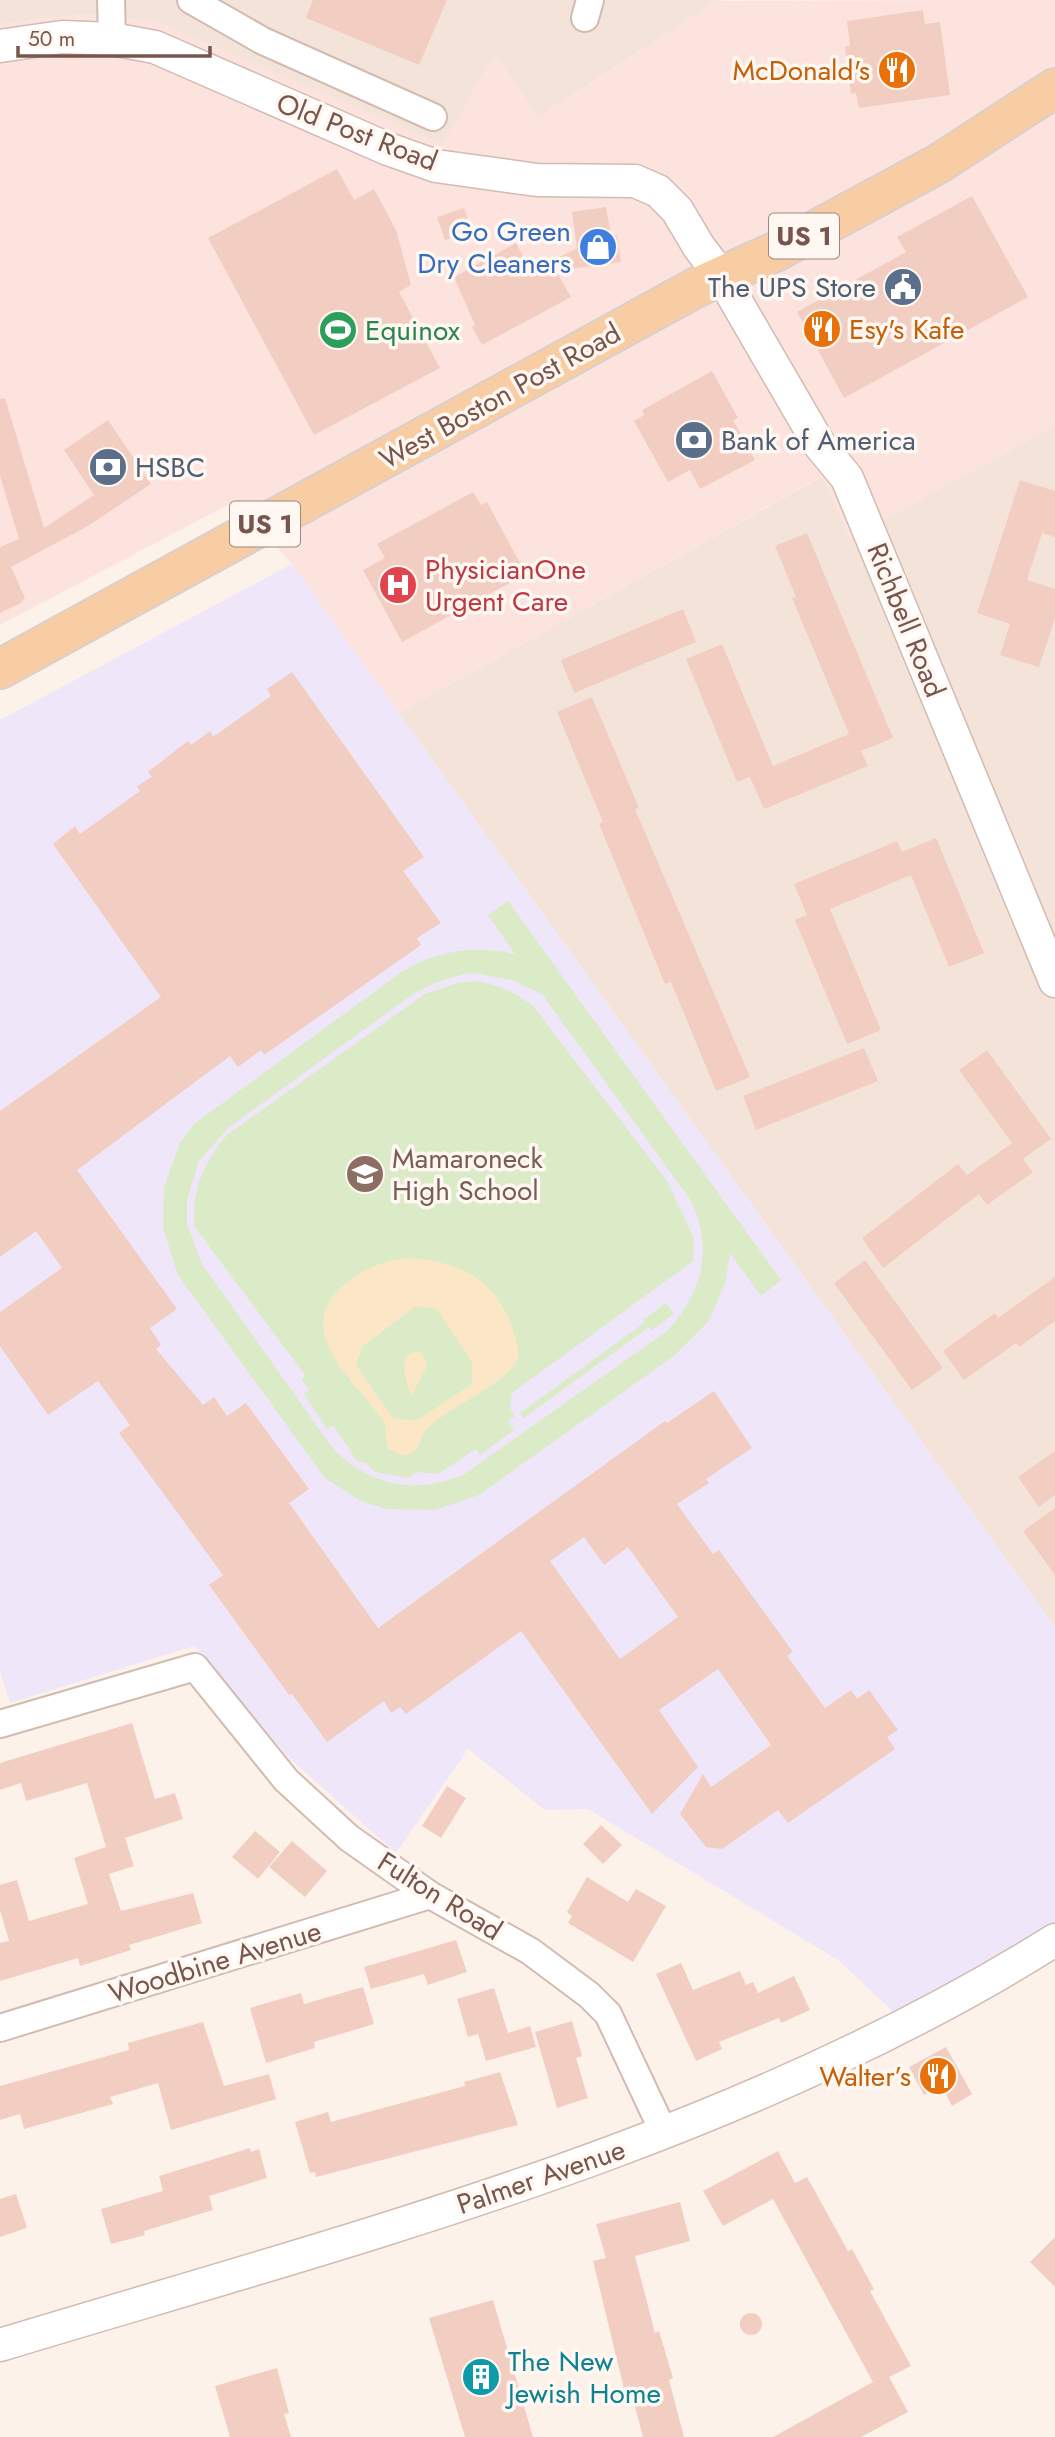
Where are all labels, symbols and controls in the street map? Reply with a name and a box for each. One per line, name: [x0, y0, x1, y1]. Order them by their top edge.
scale bar: [18, 14, 210, 58]
text: 50 m: [28, 24, 75, 54]
restaurant icon: McDonald's: [876, 49, 918, 91]
place label: McDonald's: [733, 50, 870, 91]
street label: Old Post Road: [271, 82, 443, 182]
place label: Go Green Dry Cleaners: [417, 211, 571, 284]
road number: US 1: [769, 214, 839, 258]
shop icon: Go Green Dry Cleaners: [577, 226, 619, 268]
public building icon: The UPS Store: [882, 266, 924, 308]
place label: The UPS Store: [708, 267, 876, 308]
restaurant icon: Esy's Kafe: [801, 308, 843, 350]
sports icon: Equinox: [317, 309, 359, 351]
place label: Esy's Kafe: [849, 309, 964, 350]
place label: Equinox: [365, 310, 460, 351]
street label: West Boston Post Road: [372, 313, 628, 479]
bank icon: Bank of America: [673, 419, 715, 461]
place label: Bank of America: [721, 420, 916, 461]
bank icon: HSBC: [87, 446, 129, 488]
place label: HSBC: [135, 447, 205, 488]
road number: US 1: [230, 502, 300, 546]
street label: Richbell Road: [856, 537, 956, 703]
place label: PhysicianOne Urgent Care: [425, 549, 586, 622]
hospital icon: PhysicianOne Urgent Care: [377, 564, 419, 606]
place label: Mamaroneck High School: [392, 1138, 543, 1211]
school or university icon: Mamaroneck High School: [344, 1153, 386, 1195]
street label: Fulton Road: [370, 1841, 510, 1951]
street label: Woodbine Avenue: [104, 1910, 326, 2014]
restaurant icon: Walter’s: [917, 2055, 959, 2097]
place label: Walter’s: [819, 2056, 911, 2097]
street label: Palmer Avenue: [451, 2129, 631, 2225]
place label: The New Jewish Home: [504, 2341, 661, 2414]
building icon: The New Jewish Home: [460, 2356, 502, 2398]

